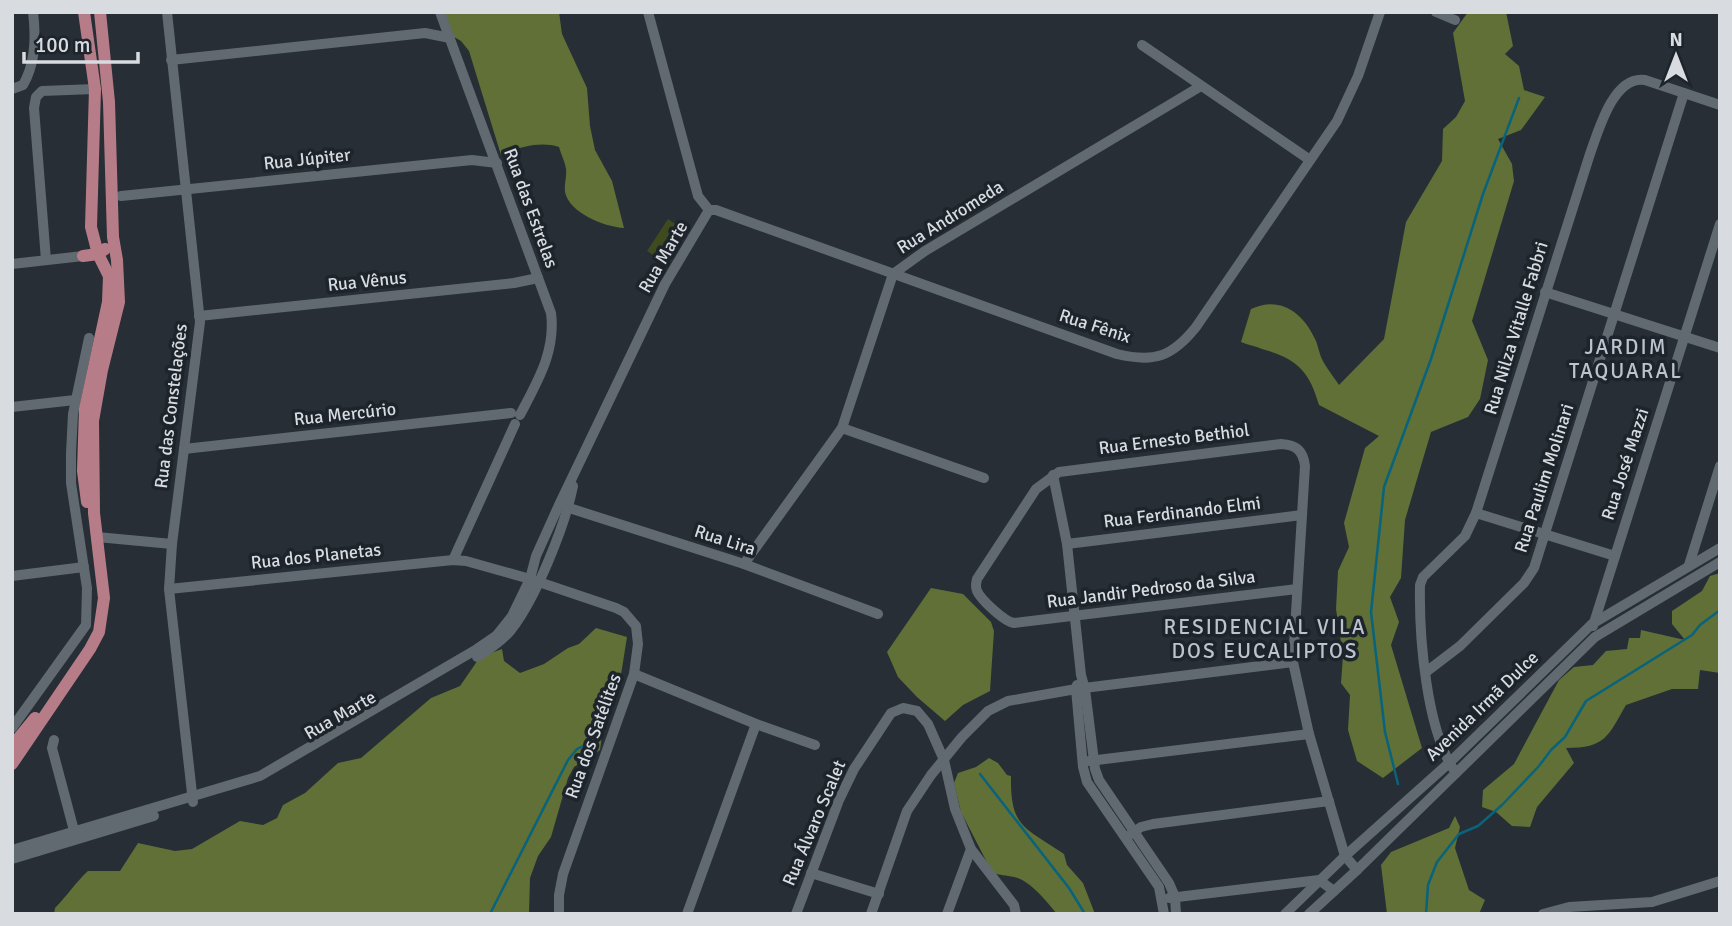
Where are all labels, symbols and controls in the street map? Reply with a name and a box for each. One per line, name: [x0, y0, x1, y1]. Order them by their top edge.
scale bar: [24, 21, 138, 65]
north arrow: [1641, 21, 1711, 91]
text: N: [1669, 28, 1683, 52]
text: 100 m: [35, 32, 90, 58]
street label: Rua Júpiter: [262, 143, 352, 175]
street label: Rua das Estrelas: [499, 145, 563, 271]
street label: Rua Andromeda: [893, 176, 1007, 258]
street label: Rua Marte: [634, 217, 692, 297]
street label: Rua Nilza Vitalle Fabbri: [1479, 239, 1553, 417]
street label: Rua Vênus: [326, 266, 408, 296]
street label: Rua Fênix: [1056, 304, 1134, 348]
street label: Rua das Constelações: [150, 322, 192, 490]
district label: JARDIM TAQUARAL: [1569, 334, 1683, 384]
street label: Rua Mercúrio: [293, 398, 397, 430]
street label: Rua Paulim Molinari: [1510, 401, 1578, 555]
street label: Rua José Mazzi: [1597, 405, 1653, 523]
street label: Rua Ernesto Bethiol: [1097, 419, 1251, 459]
street label: Rua Ferdinando Elmi: [1102, 491, 1262, 533]
street label: Rua Lira: [692, 520, 758, 560]
street label: Rua dos Planetas: [250, 538, 382, 574]
street label: Rua Jandir Pedroso da Silva: [1046, 565, 1256, 613]
district label: RESIDENCIAL VILA DOS EUCALIPTOS: [1164, 614, 1366, 664]
street label: Avenida Irmã Dulce: [1421, 647, 1543, 765]
street label: Rua dos Satélites: [560, 670, 626, 801]
street label: Rua Marte: [300, 686, 380, 744]
street label: Rua Álvaro Scalet: [778, 757, 850, 889]

